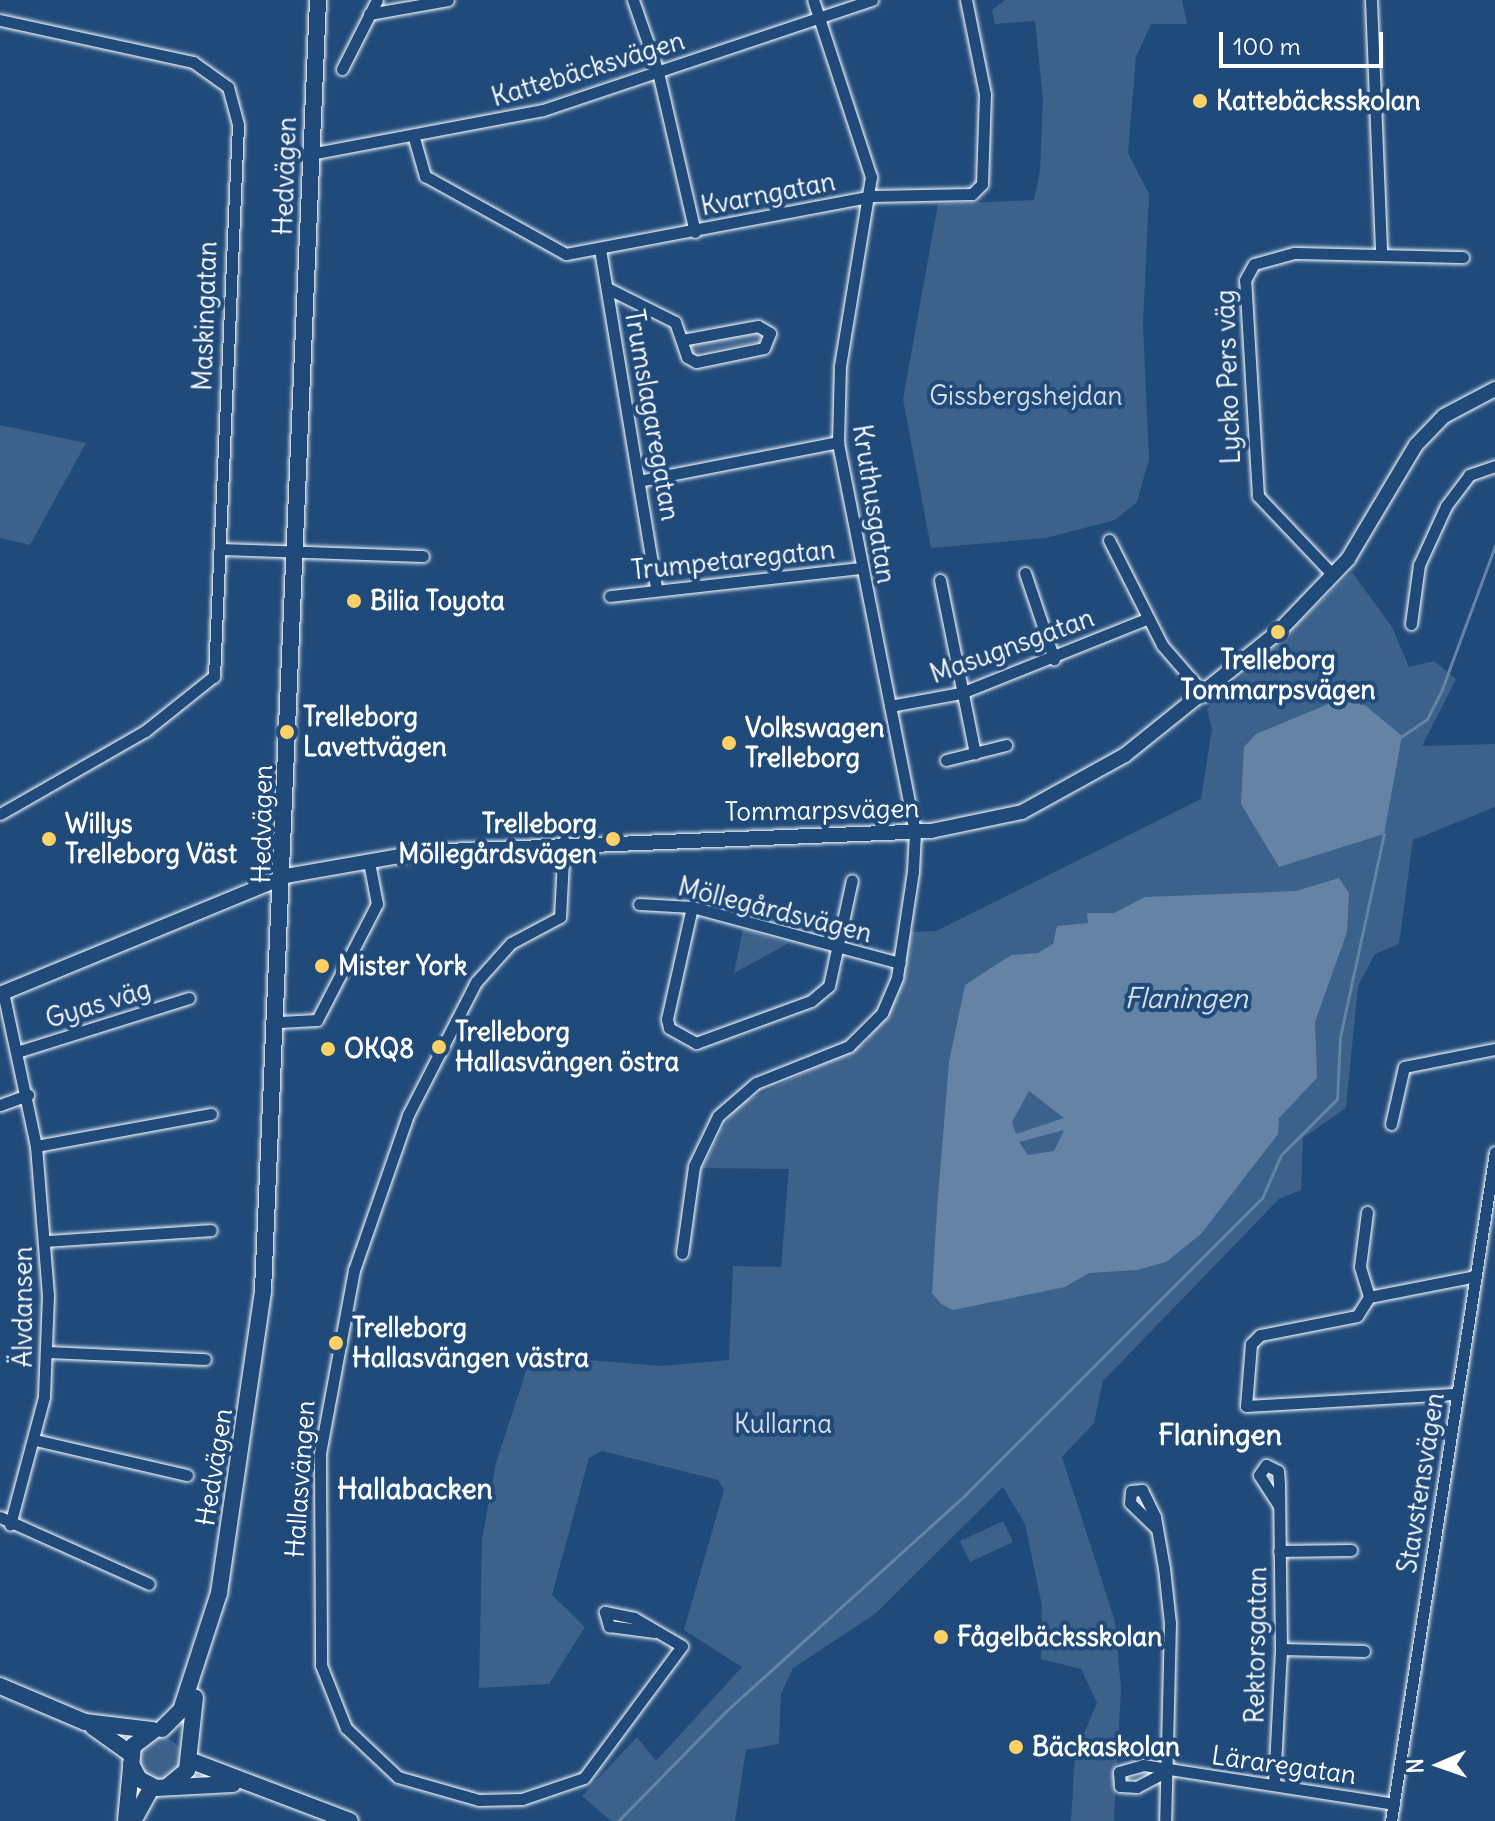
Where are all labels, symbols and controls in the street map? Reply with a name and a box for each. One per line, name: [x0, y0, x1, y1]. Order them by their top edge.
scale bar: [1223, 16, 1387, 66]
street label: Kattebäcksvägen: [488, 25, 688, 113]
text: 100 m: [1233, 31, 1301, 61]
place label: Kattebäcksskolan: [1216, 85, 1421, 117]
marker: Kattebäcksskolan: [1191, 92, 1209, 110]
street label: Hedvägen: [267, 116, 303, 236]
street label: Kvarngatan: [698, 166, 838, 222]
street label: Maskingatan: [187, 241, 223, 391]
street label: Lycko Pers väg: [1209, 289, 1247, 465]
street label: Trumslagaregatan: [618, 307, 686, 523]
park label: Gissbergshejdan: [929, 380, 1123, 412]
street label: Kruthusgatan: [846, 422, 902, 586]
street label: Trumpetaregatan: [630, 534, 836, 586]
place label: Bilia Toyota: [370, 585, 505, 617]
marker: Bilia Toyota: [345, 592, 363, 610]
street label: Masugnsgatan: [926, 602, 1098, 690]
marker: Trelleborg Tommarpsvägen: [1269, 623, 1287, 641]
place label: Trelleborg Tommarpsvägen: [1180, 644, 1376, 706]
place label: Trelleborg Lavettvägen: [303, 701, 447, 762]
place label: Volkswagen Trelleborg: [745, 712, 885, 774]
marker: Trelleborg Lavettvägen: [278, 723, 296, 741]
marker: Volkswagen Trelleborg: [720, 734, 738, 752]
street label: Hedvägen: [245, 764, 279, 884]
street label: Tommarpsvägen: [724, 793, 920, 827]
place label: Willys Trelleborg Väst: [65, 808, 237, 870]
place label: Trelleborg Möllegårdsvägen: [398, 808, 597, 870]
marker: Willys Trelleborg Väst: [40, 830, 58, 848]
marker: Trelleborg Möllegårdsvägen: [604, 830, 622, 848]
street label: Möllegårdsvägen: [675, 871, 875, 949]
place label: Mister York: [338, 950, 467, 982]
marker: Mister York: [313, 957, 331, 975]
street label: Gyas väg: [42, 973, 154, 1035]
water label: Flaningen: [1124, 981, 1248, 1015]
place label: Trelleborg Hallasvängen östra: [455, 1016, 679, 1078]
place label: OKQ8: [344, 1033, 414, 1065]
marker: Trelleborg Hallasvängen östra: [430, 1038, 448, 1056]
marker: OKQ8: [319, 1040, 337, 1058]
street label: Älvdansen: [7, 1246, 39, 1368]
place label: Trelleborg Hallasvängen västra: [352, 1312, 589, 1374]
marker: Trelleborg Hallasvängen västra: [327, 1334, 345, 1352]
street label: Stavstensvägen: [1391, 1391, 1451, 1575]
street label: Hallasvängen: [279, 1399, 321, 1559]
street label: Hedvägen: [189, 1406, 239, 1528]
park label: Kullarna: [734, 1408, 832, 1440]
district label: Flaningen: [1158, 1418, 1282, 1452]
district label: Hallabacken: [337, 1472, 493, 1506]
street label: Rektorsgatan: [1239, 1566, 1273, 1724]
place label: Fågelbäcksskolan: [957, 1621, 1162, 1653]
marker: Fågelbäcksskolan: [932, 1628, 950, 1646]
north arrow: [1399, 1725, 1479, 1805]
place label: Bäckaskolan: [1032, 1731, 1180, 1763]
marker: Bäckaskolan: [1007, 1738, 1025, 1756]
street label: Läraregatan: [1210, 1739, 1358, 1791]
text: N: [1401, 1758, 1429, 1774]

